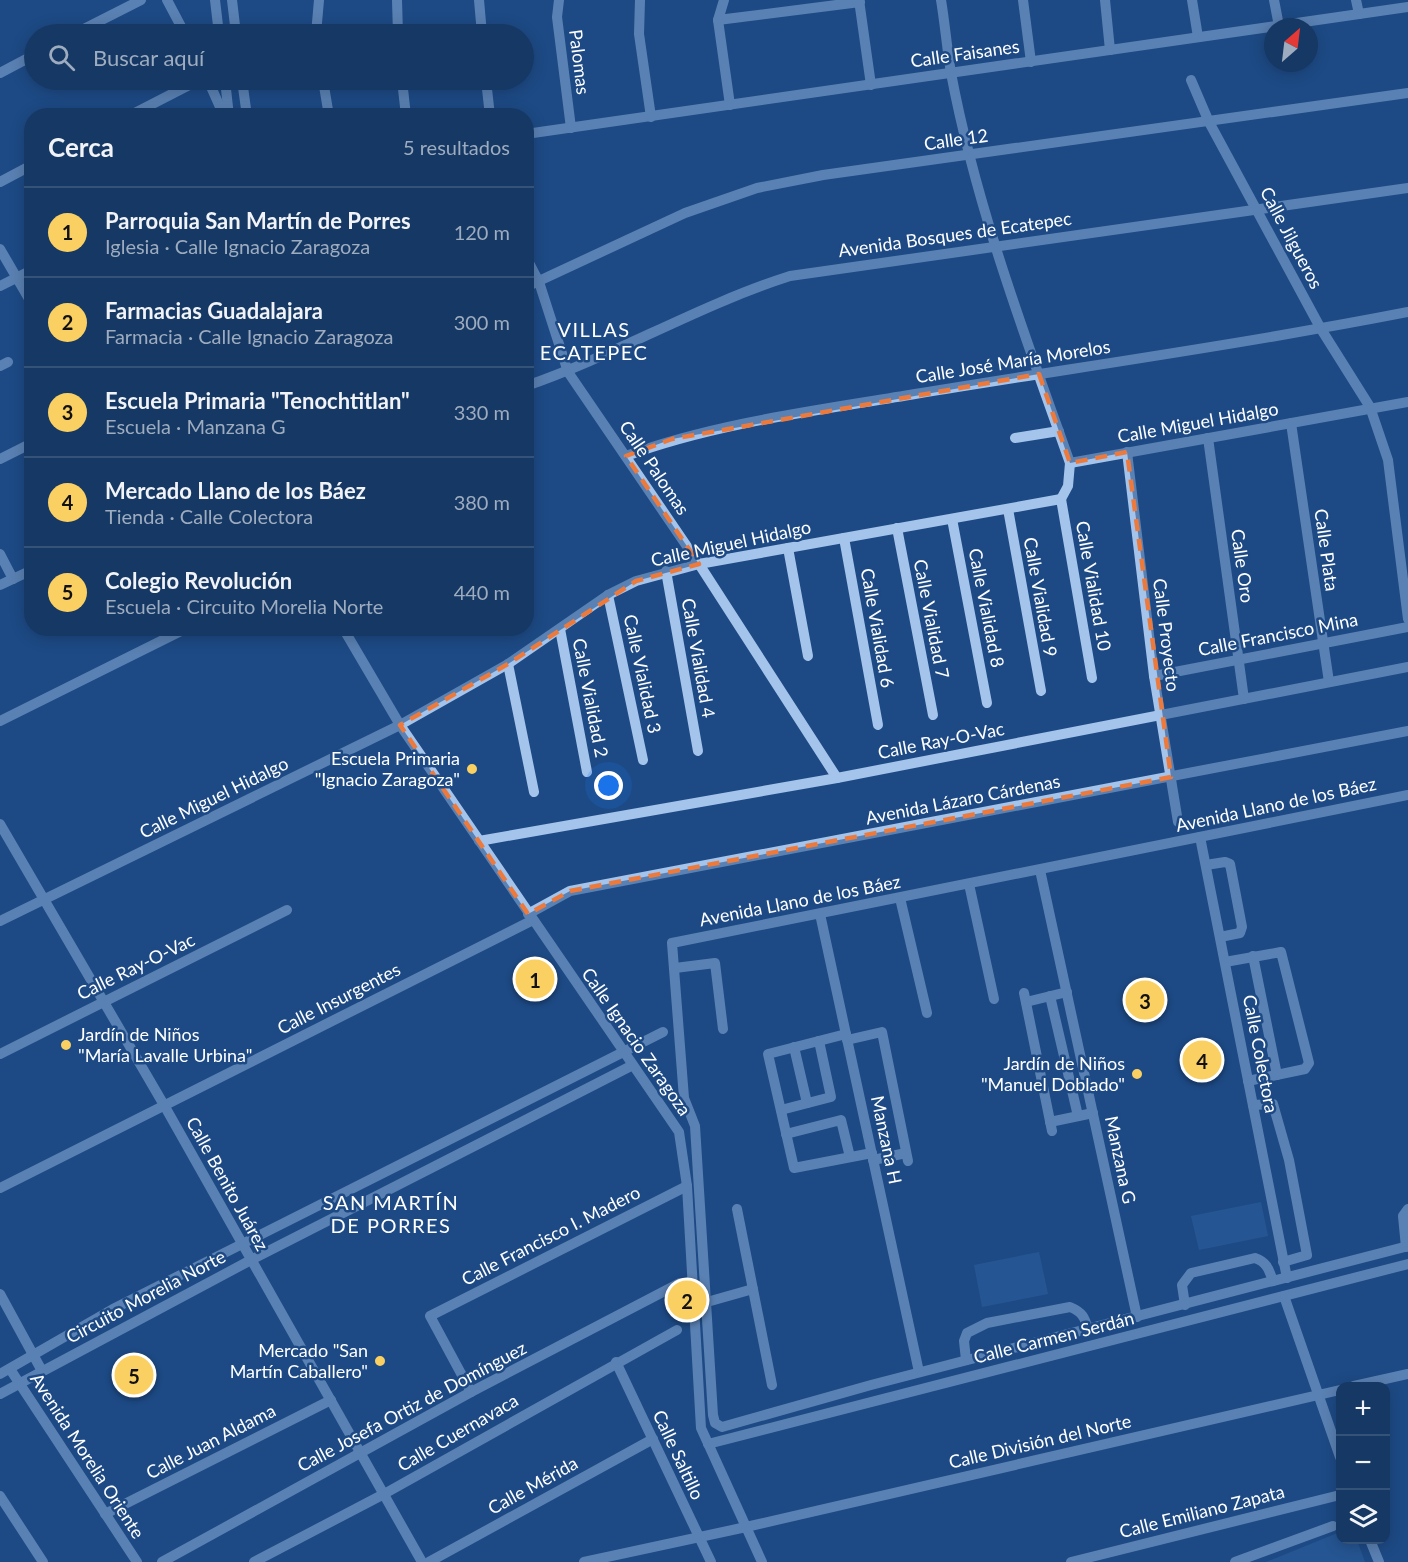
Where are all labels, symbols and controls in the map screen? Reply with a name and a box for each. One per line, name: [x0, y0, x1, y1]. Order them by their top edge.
north arrow: [1264, 18, 1318, 72]
search box: [24, 24, 534, 90]
street label: Palomas: [565, 28, 595, 96]
street label: Calle Faisanes: [909, 34, 1021, 72]
icon: search: [45, 41, 78, 74]
text: Buscar aquí: [93, 44, 204, 71]
street label: Calle 12: [922, 124, 989, 154]
text: Cerca: [48, 131, 114, 163]
text: 5 resultados: [403, 135, 510, 159]
street label: Calle Jilgueros: [1256, 183, 1328, 292]
text: Parroquia San Martín de Porres: [105, 207, 411, 234]
street label: Avenida Bosques de Ecatepec: [837, 207, 1073, 261]
text: 1: [62, 220, 73, 244]
text: 120 m: [454, 220, 510, 244]
text: Iglesia · Calle Ignacio Zaragoza: [105, 234, 370, 258]
text: Farmacias Guadalajara: [105, 297, 323, 324]
text: 2: [62, 310, 73, 334]
text: 300 m: [454, 310, 510, 334]
district label: VILLAS ECATEPEC: [540, 317, 648, 364]
text: Farmacia · Calle Ignacio Zaragoza: [105, 324, 394, 348]
street label: Calle José María Morelos: [914, 335, 1112, 387]
text: Escuela Primaria "Tenochtitlan": [105, 387, 410, 414]
street label: Calle Miguel Hidalgo: [1116, 397, 1280, 447]
text: 3: [62, 400, 73, 424]
text: 330 m: [454, 400, 510, 424]
text: Escuela · Manzana G: [105, 414, 286, 438]
street label: Calle Palomas: [615, 416, 695, 519]
text: Mercado Llano de los Báez: [105, 477, 366, 504]
text: 4: [62, 490, 73, 514]
text: 380 m: [454, 490, 510, 514]
text: Tienda · Calle Colectora: [105, 504, 313, 528]
street label: Calle Plata: [1310, 507, 1344, 592]
street label: Calle Miguel Hidalgo: [649, 515, 813, 571]
street label: Calle Vialidad 10: [1072, 519, 1116, 653]
street label: Calle Oro: [1227, 528, 1259, 604]
street label: Calle Vialidad 9: [1020, 535, 1062, 658]
street label: Calle Vialidad 8: [965, 546, 1009, 669]
street label: Calle Vialidad 7: [910, 557, 954, 680]
street label: Calle Vialidad 6: [857, 566, 899, 689]
text: Colegio Revolución: [105, 567, 292, 594]
street label: Calle Proyecto: [1149, 577, 1185, 693]
text: 5: [62, 580, 73, 604]
text: 440 m: [454, 580, 510, 604]
text: Escuela · Circuito Morelia Norte: [105, 594, 383, 618]
street label: Calle Vialidad 4: [678, 596, 720, 719]
street label: Calle Francisco Mina: [1196, 608, 1360, 660]
street label: Calle Vialidad 3: [620, 612, 666, 735]
street label: Calle Vialidad 2: [569, 636, 613, 759]
street label: Calle Ray-O-Vac: [876, 717, 1006, 763]
place label: Escuela Primaria "Ignacio Zaragoza": [315, 747, 460, 790]
street label: Calle Miguel Hidalgo: [136, 752, 292, 843]
marker: Escuela Primaria "Ignacio Zaragoza": [465, 762, 479, 776]
street label: Avenida Lázaro Cárdenas: [864, 769, 1062, 829]
your location: [594, 771, 623, 800]
street label: Avenida Llano de los Báez: [1174, 772, 1378, 836]
street label: Avenida Llano de los Báez: [697, 870, 902, 930]
street label: Calle Ray-O-Vac: [73, 928, 198, 1004]
pin: 1: [516, 956, 554, 1002]
street label: Calle Insurgentes: [273, 958, 404, 1039]
street label: Calle Ignacio Zaragoza: [577, 963, 696, 1120]
pin: 3: [1126, 978, 1164, 1022]
street label: Calle Colectora: [1239, 993, 1283, 1115]
place label: Jardín de Niños "María Lavalle Urbina": [78, 1023, 253, 1066]
marker: Jardín de Niños "María Lavalle Urbina": [59, 1038, 73, 1052]
pin: 4: [1182, 1038, 1222, 1082]
place label: Jardín de Niños "Manuel Doblado": [981, 1052, 1125, 1095]
marker: Jardín de Niños "Manuel Doblado": [1130, 1067, 1144, 1081]
street label: Manzana H: [867, 1094, 907, 1186]
street label: Calle Benito Juárez: [182, 1113, 274, 1254]
street label: Manzana G: [1101, 1114, 1141, 1206]
street label: Calle Francisco I. Madero: [458, 1180, 644, 1290]
district label: SAN MARTÍN DE PORRES: [323, 1190, 459, 1237]
street label: Circuito Morelia Norte: [62, 1245, 229, 1347]
pin: 2: [668, 1278, 706, 1322]
street label: Calle Carmen Serdán: [971, 1306, 1136, 1368]
street label: Calle Josefa Ortiz de Domínguez: [293, 1336, 530, 1476]
place label: Mercado "San Martín Caballero": [230, 1339, 368, 1382]
pin: 5: [114, 1352, 154, 1398]
marker: Mercado "San Martín Caballero": [373, 1354, 387, 1368]
street label: Avenida Morelia Oriente: [26, 1369, 150, 1542]
map controls: [1336, 1382, 1390, 1544]
button: +: [1336, 1382, 1390, 1436]
street label: Calle Cuernavaca: [393, 1389, 522, 1476]
street label: Calle Juan Aldama: [142, 1399, 279, 1483]
street label: Calle Saltillo: [649, 1406, 709, 1503]
street label: Calle División del Norte: [946, 1409, 1133, 1473]
button: −: [1336, 1436, 1390, 1490]
street label: Calle Mérida: [484, 1451, 581, 1519]
street label: Calle Emiliano Zapata: [1117, 1480, 1287, 1542]
button: layers: [1336, 1490, 1390, 1544]

